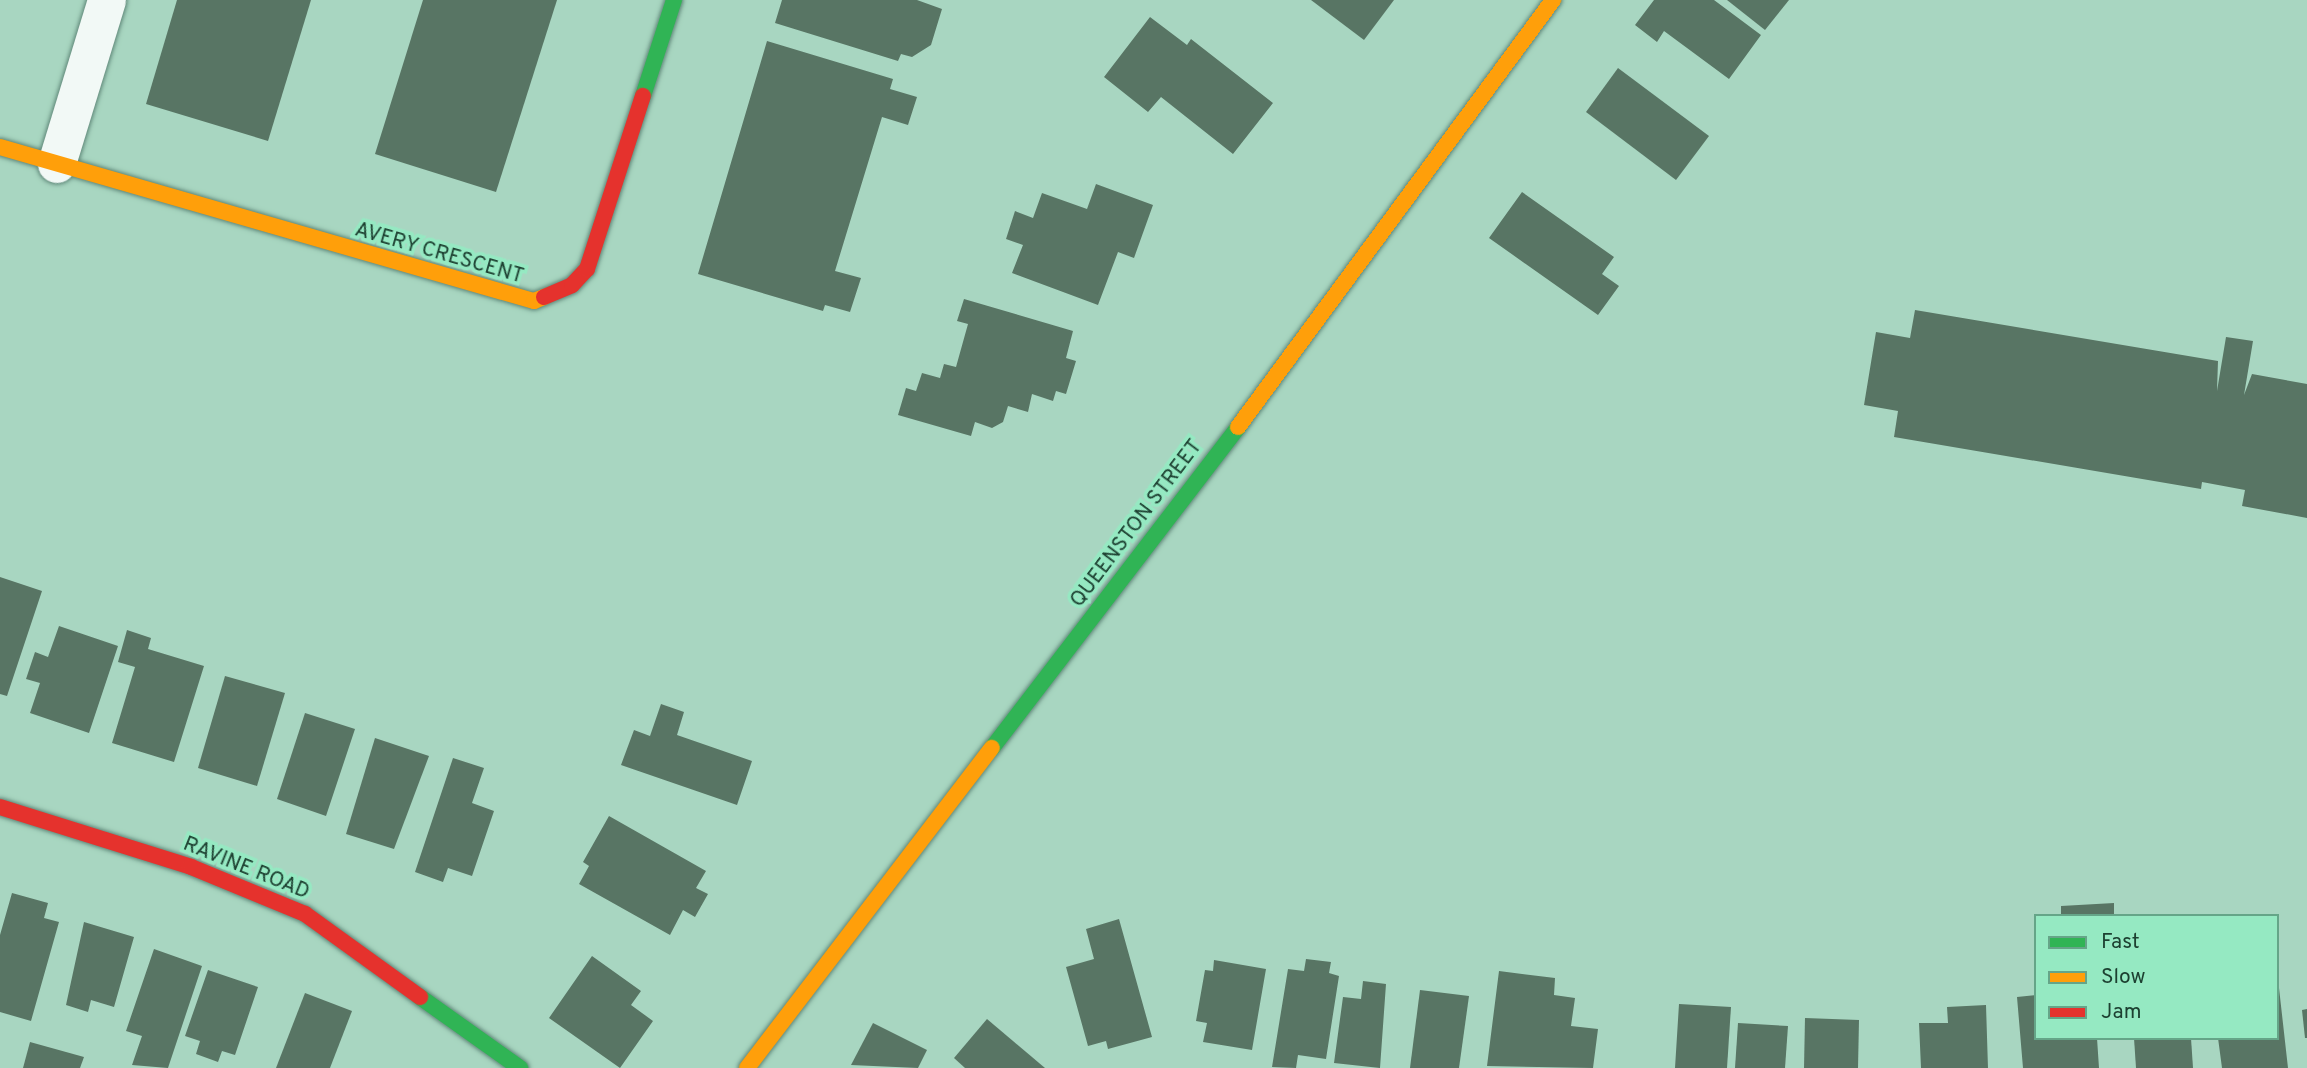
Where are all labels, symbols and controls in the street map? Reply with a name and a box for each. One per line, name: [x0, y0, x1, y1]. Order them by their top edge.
street label: AVERY CRESCENT: [351, 218, 527, 290]
street label: QUEENSTON STREET: [1066, 435, 1208, 613]
street label: RAVINE ROAD: [179, 832, 313, 906]
legend: [2034, 914, 2279, 1040]
text: Fast: [2101, 929, 2140, 956]
text: Slow: [2101, 964, 2146, 991]
text: Jam: [2101, 999, 2142, 1026]

